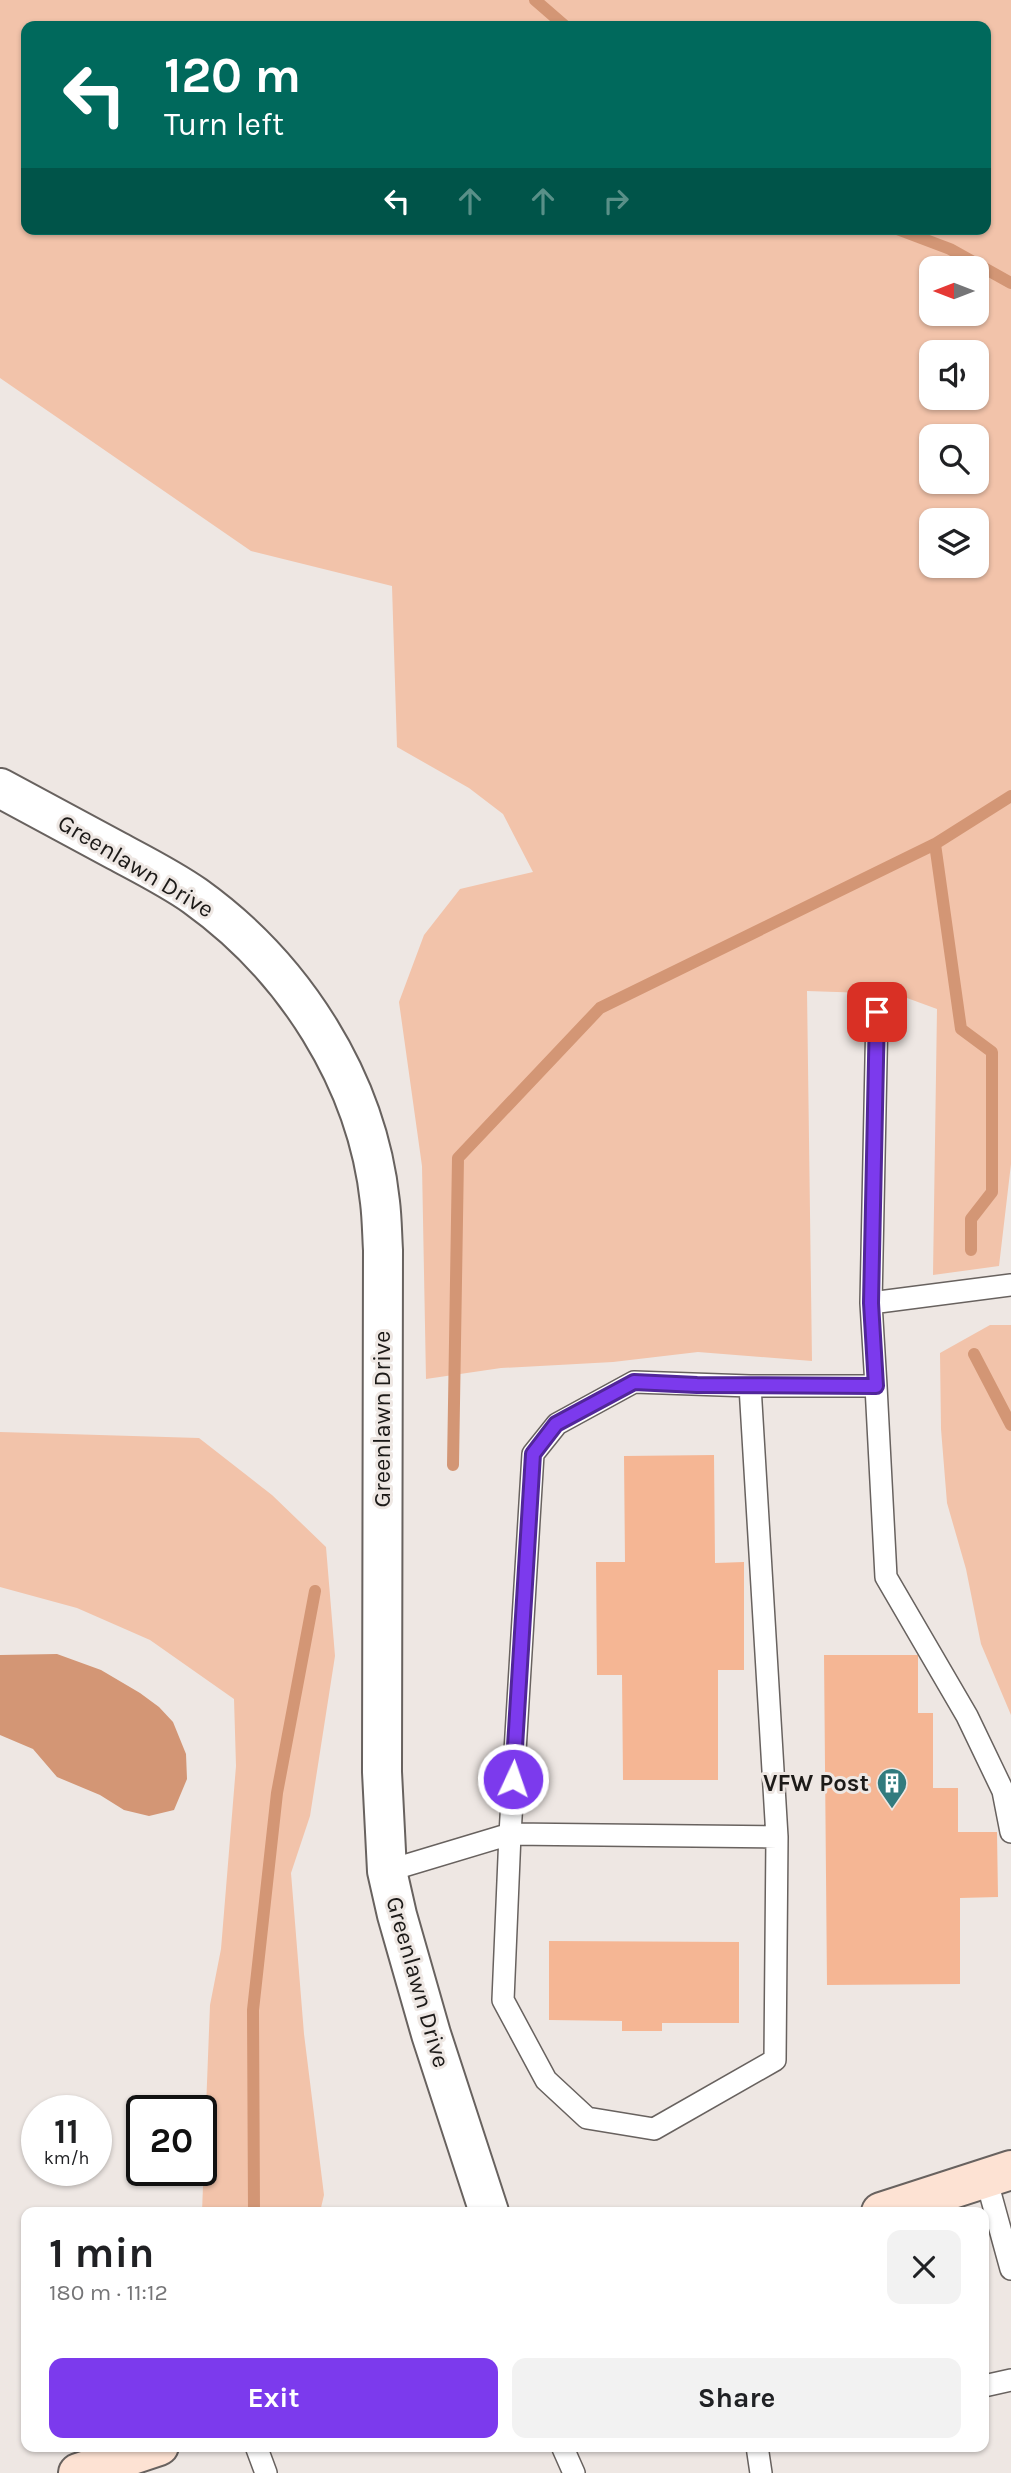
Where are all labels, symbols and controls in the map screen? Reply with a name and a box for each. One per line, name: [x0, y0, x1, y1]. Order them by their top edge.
text: 120 m: [164, 47, 301, 104]
icon: left: [49, 49, 140, 140]
text: Turn left: [164, 106, 284, 143]
icon: left: [378, 182, 416, 220]
icon: ahead: [451, 182, 489, 220]
icon: ahead: [524, 182, 562, 220]
icon: right: [597, 182, 635, 220]
north arrow: [919, 256, 989, 326]
map controls: [919, 256, 989, 578]
button: sound: [919, 340, 989, 410]
button: search: [919, 424, 989, 494]
button: layers: [919, 508, 989, 578]
street label: Greenlawn Drive: [53, 808, 219, 924]
pin: [847, 982, 907, 1042]
icon: arrive: [858, 993, 896, 1031]
street label: Greenlawn Drive: [368, 1331, 396, 1507]
position arrow: [476, 1742, 550, 1816]
building icon: VFW Post: [875, 1766, 909, 1810]
place label: VFW Post: [763, 1769, 869, 1797]
street label: Greenlawn Drive: [380, 1893, 456, 2071]
speed limit sign: 20: [126, 2095, 217, 2186]
text: 11: [54, 2111, 79, 2152]
text: km/h: [44, 2147, 89, 2169]
text: 1 min: [49, 2228, 154, 2278]
button: close: [887, 2230, 961, 2304]
text: 180 m · 11:12: [49, 2279, 168, 2306]
button: Exit: [49, 2358, 498, 2438]
button: Share: [512, 2358, 961, 2438]

